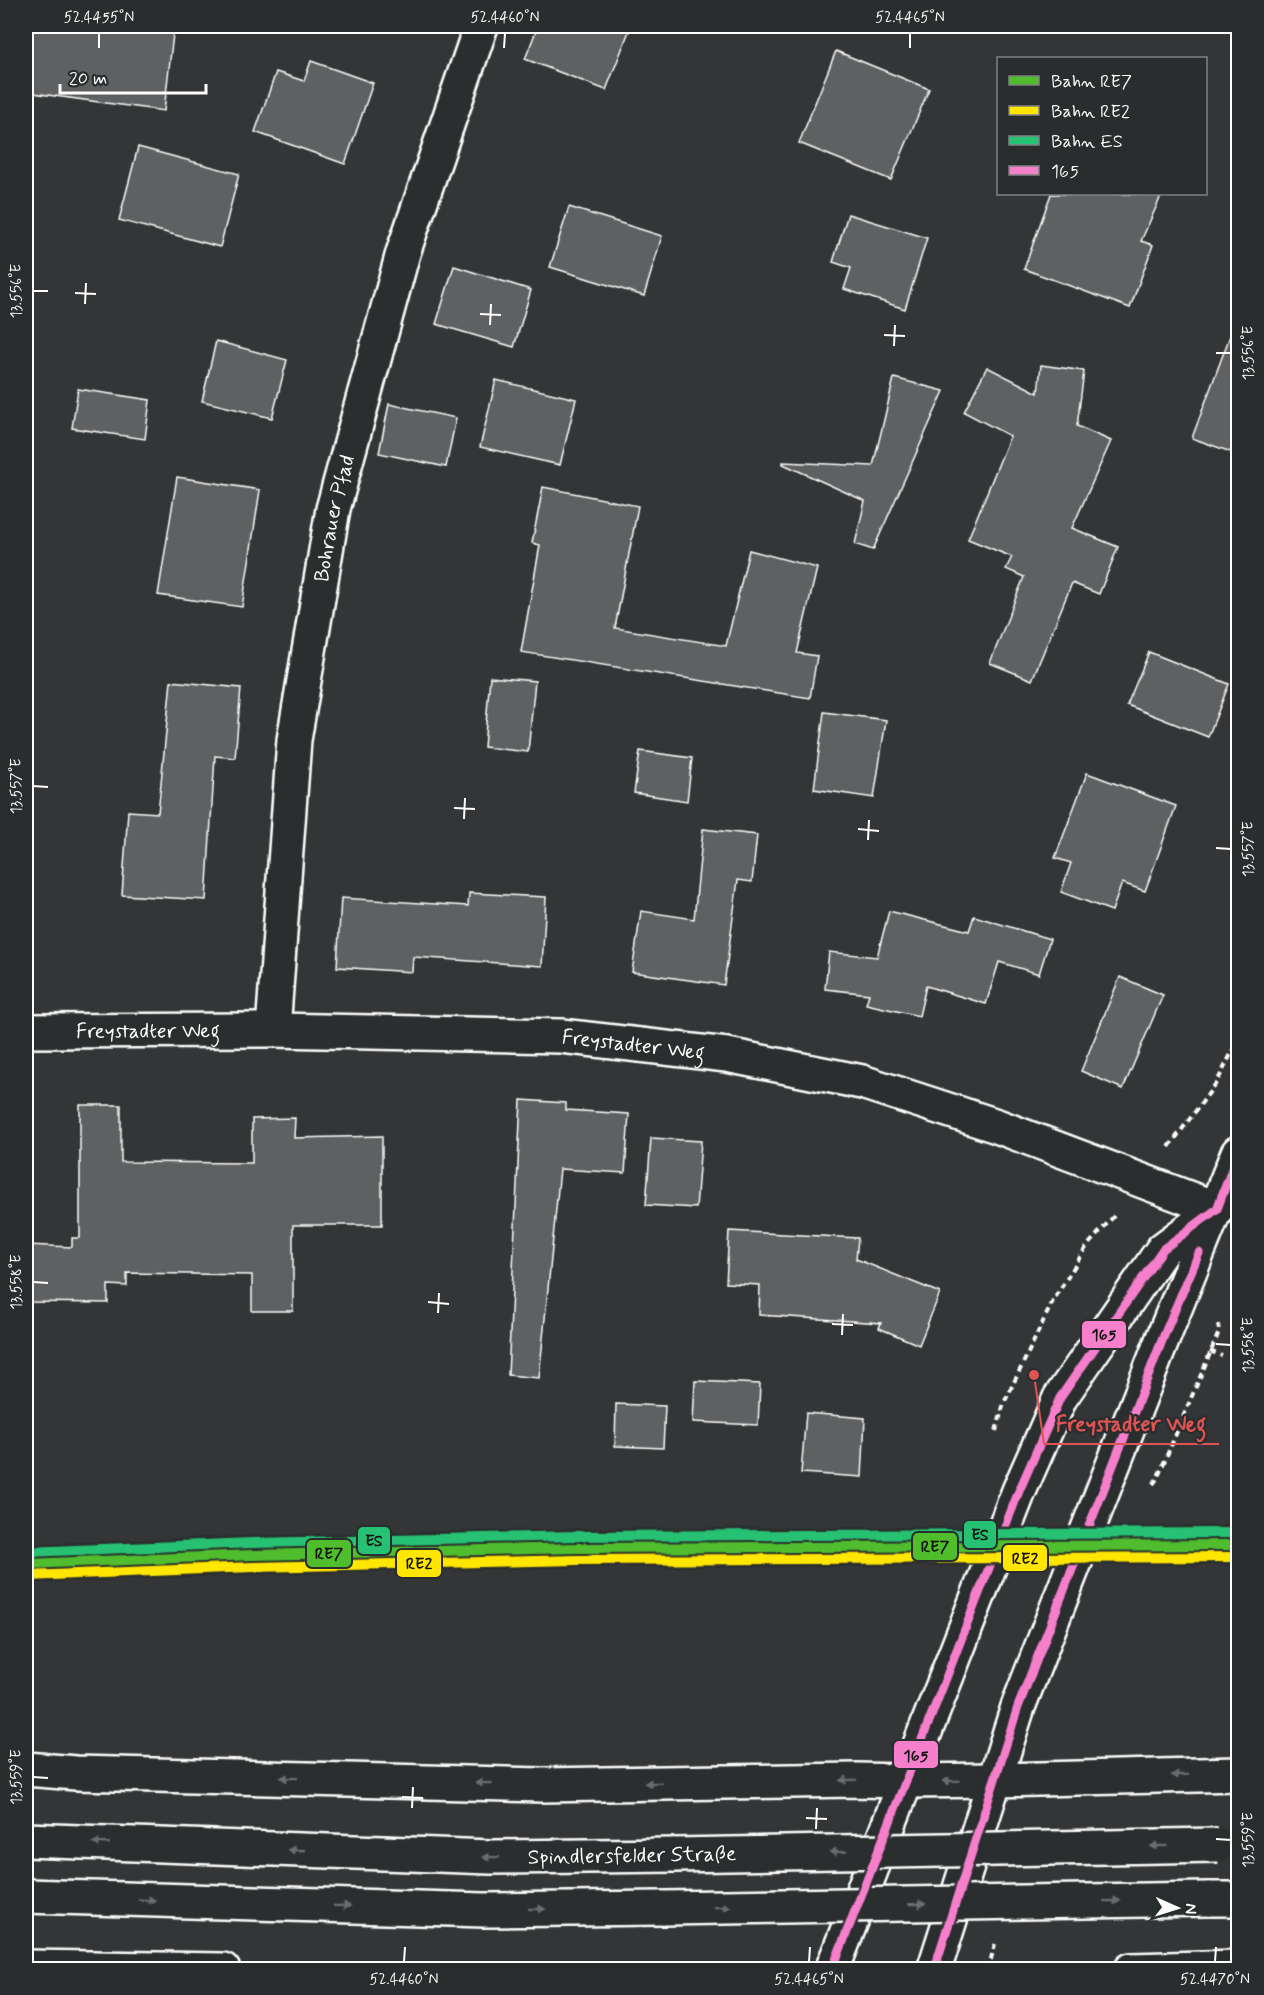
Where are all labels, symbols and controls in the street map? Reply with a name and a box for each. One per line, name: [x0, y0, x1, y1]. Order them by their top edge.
text: 52.4455°N: [64, 8, 134, 28]
text: 52.4460°N: [471, 8, 539, 28]
text: 52.4465°N: [875, 8, 945, 28]
scale bar: [60, 57, 206, 95]
legend: [997, 57, 1207, 195]
text: 20 m: [69, 67, 107, 91]
text: Bahn RE7: [1051, 70, 1132, 94]
text: Bahn RE2: [1051, 100, 1130, 124]
text: Bahn ES: [1051, 130, 1123, 154]
text: 165: [1051, 160, 1079, 184]
text: 13.556°E: [7, 264, 27, 318]
text: 13.556°E: [1239, 326, 1259, 380]
street label: Bohrauer Pfad: [308, 452, 362, 584]
text: 13.557°E: [7, 758, 27, 814]
text: 13.557°E: [1239, 821, 1259, 877]
street label: Freystadter Weg: [76, 1017, 220, 1047]
street label: Freystadter Weg: [560, 1023, 706, 1069]
text: 13.558°E: [7, 1254, 27, 1310]
text: 13.558°E: [1239, 1317, 1259, 1373]
line badge: 165: [1081, 1320, 1127, 1349]
text: 165: [1092, 1325, 1117, 1346]
callout: Freystadter Weg: [1044, 1404, 1219, 1444]
text: Freystadter Weg: [1056, 1411, 1206, 1443]
line badge: ES: [963, 1520, 997, 1549]
text: ES: [971, 1525, 989, 1546]
line badge: ES: [357, 1526, 391, 1555]
text: ES: [365, 1531, 383, 1552]
line badge: RE7: [912, 1532, 958, 1561]
text: RE7: [921, 1537, 949, 1558]
line badge: RE7: [306, 1539, 352, 1568]
text: RE7: [315, 1544, 343, 1565]
line badge: RE2: [1002, 1544, 1048, 1572]
line badge: RE2: [396, 1549, 442, 1578]
text: RE2: [1012, 1549, 1038, 1570]
text: RE2: [406, 1554, 432, 1575]
line badge: 165: [893, 1740, 939, 1769]
text: 165: [904, 1746, 929, 1767]
text: 13.559°E: [7, 1749, 27, 1805]
one-way arrow: [1171, 1770, 1190, 1780]
one-way arrow: [279, 1774, 298, 1783]
one-way arrow: [838, 1775, 857, 1785]
one-way arrow: [941, 1776, 960, 1785]
one-way arrow: [474, 1778, 493, 1788]
one-way arrow: [643, 1778, 662, 1788]
text: 13.559°E: [1239, 1812, 1259, 1868]
one-way arrow: [92, 1838, 111, 1848]
street label: Spindlersfelder Straße: [527, 1840, 737, 1872]
one-way arrow: [1150, 1841, 1169, 1851]
one-way arrow: [287, 1845, 306, 1855]
one-way arrow: [829, 1847, 848, 1857]
one-way arrow: [481, 1852, 500, 1862]
north arrow: [1147, 1878, 1207, 1938]
one-way arrow: [137, 1895, 156, 1904]
one-way arrow: [1103, 1896, 1122, 1906]
one-way arrow: [908, 1899, 927, 1909]
one-way arrow: [332, 1901, 351, 1910]
one-way arrow: [713, 1903, 732, 1912]
text: N: [1180, 1903, 1201, 1915]
one-way arrow: [527, 1905, 546, 1914]
text: 52.4460°N: [370, 1970, 438, 1990]
text: 52.4465°N: [774, 1970, 844, 1990]
text: 52.4470°N: [1180, 1970, 1250, 1990]

